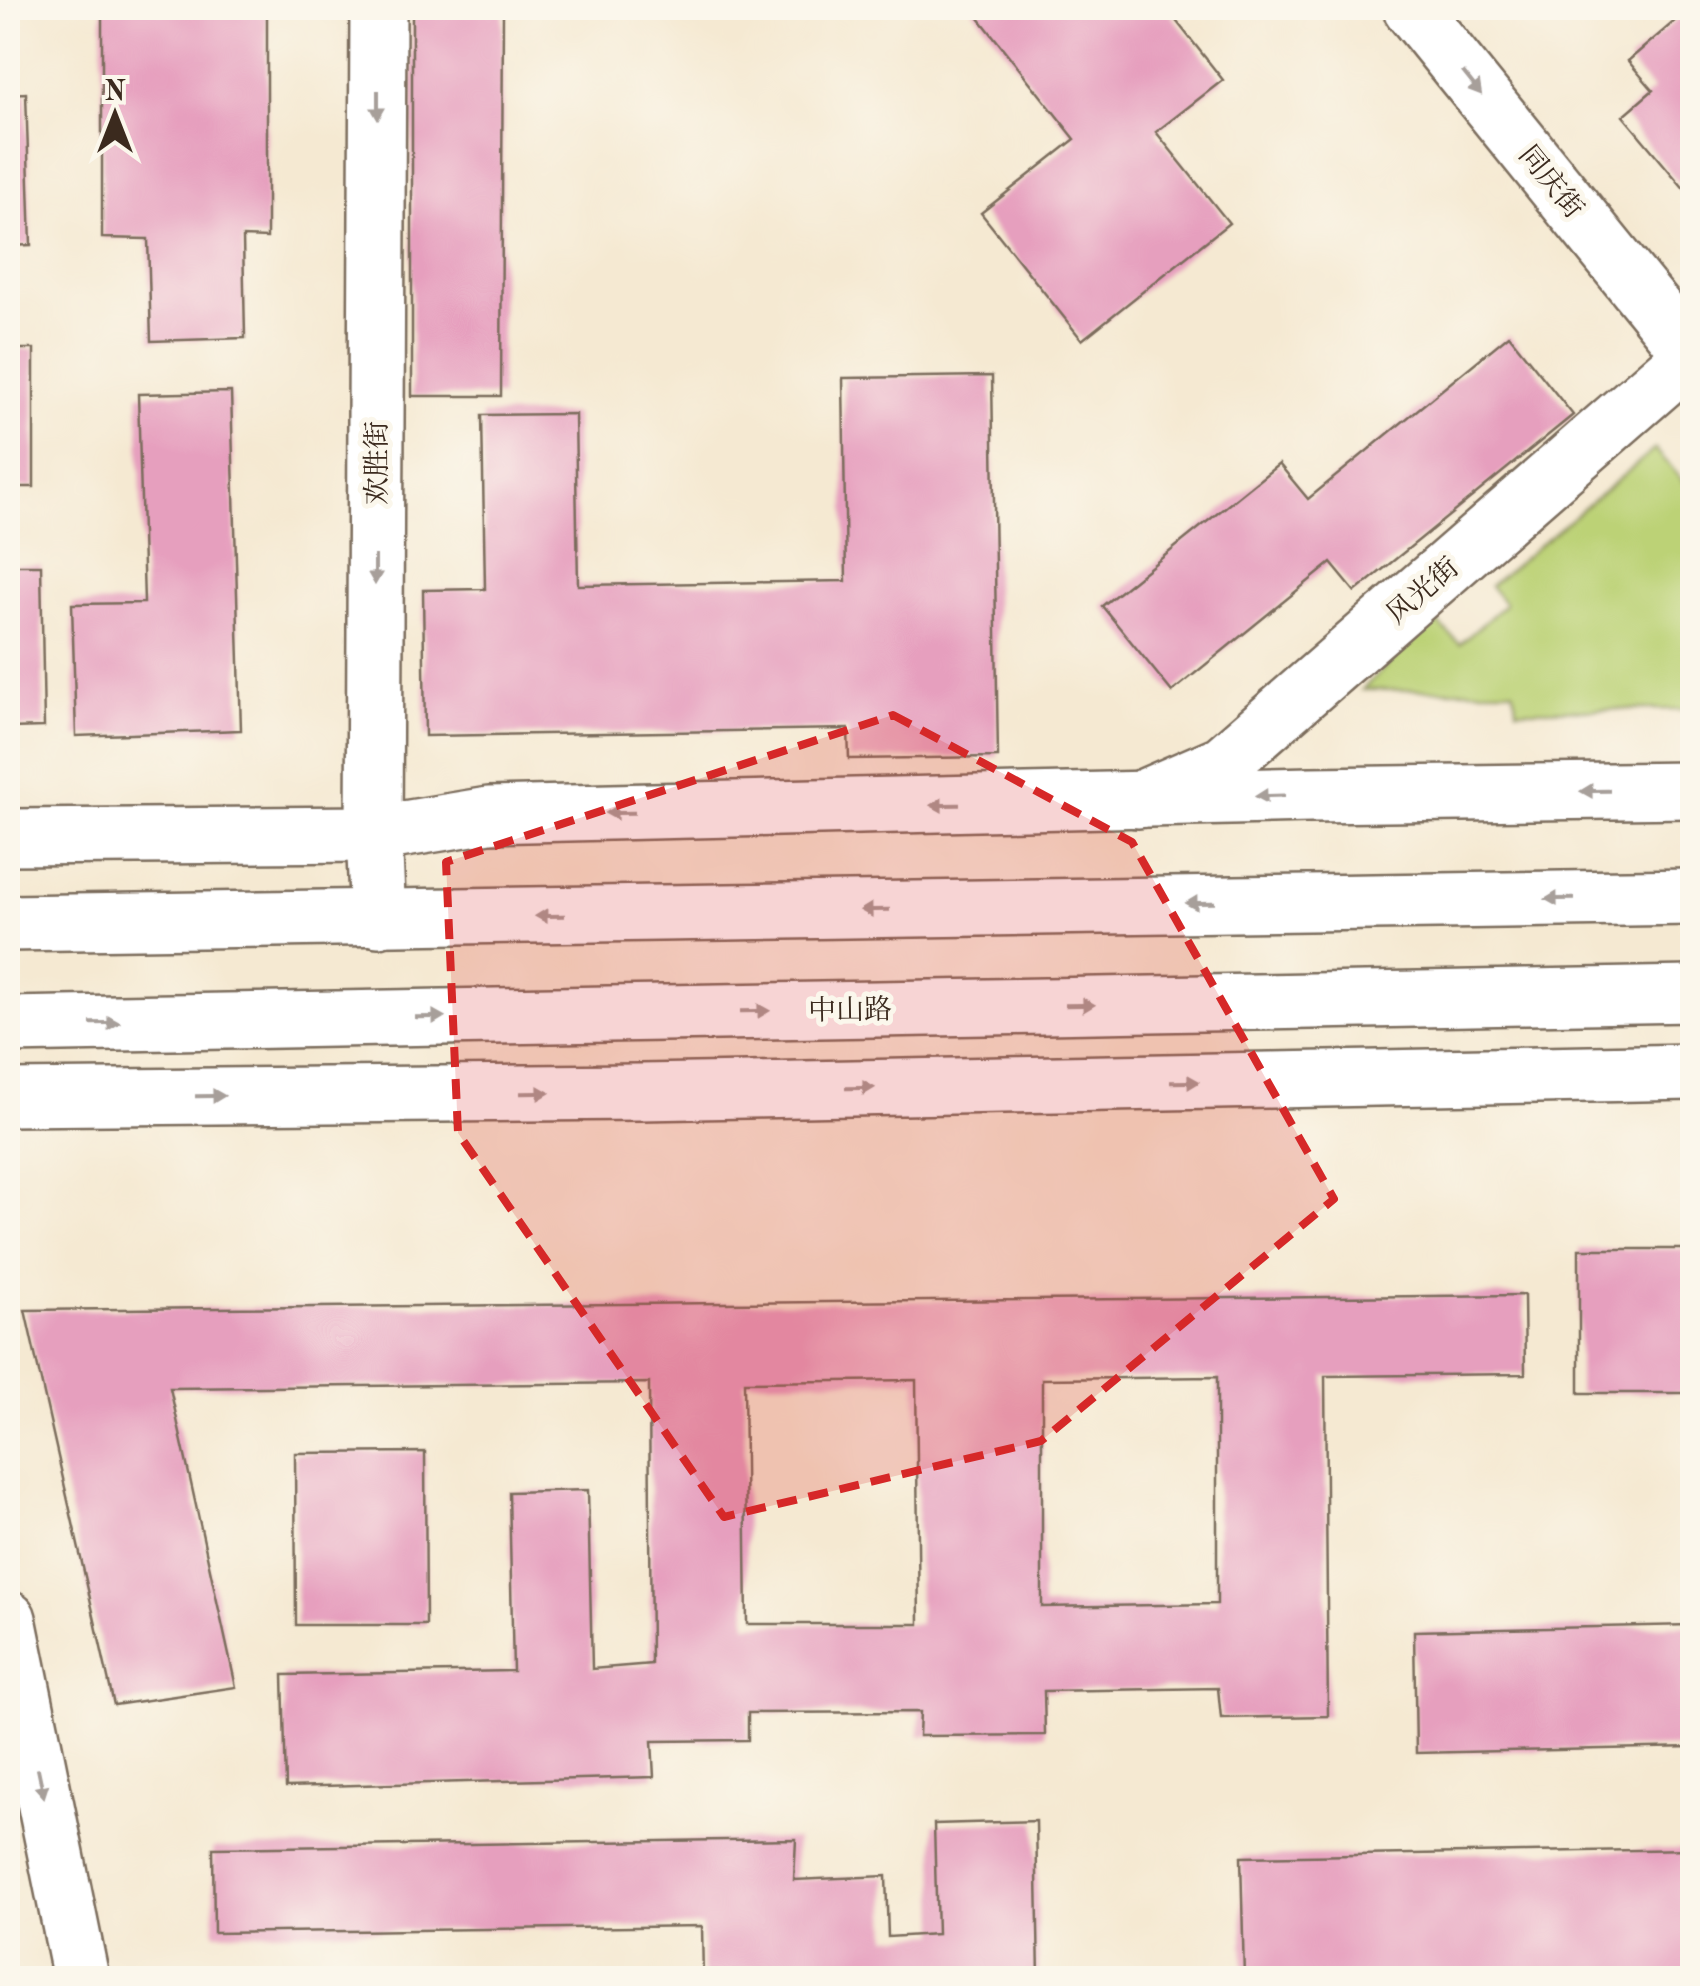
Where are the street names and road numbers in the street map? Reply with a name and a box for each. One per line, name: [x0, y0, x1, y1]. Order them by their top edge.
street label: 同庆街: [1512, 140, 1589, 224]
street label: 欢胜街: [362, 421, 393, 505]
street label: 风光街: [1381, 552, 1465, 630]
street label: 中山路: [808, 994, 892, 1027]

